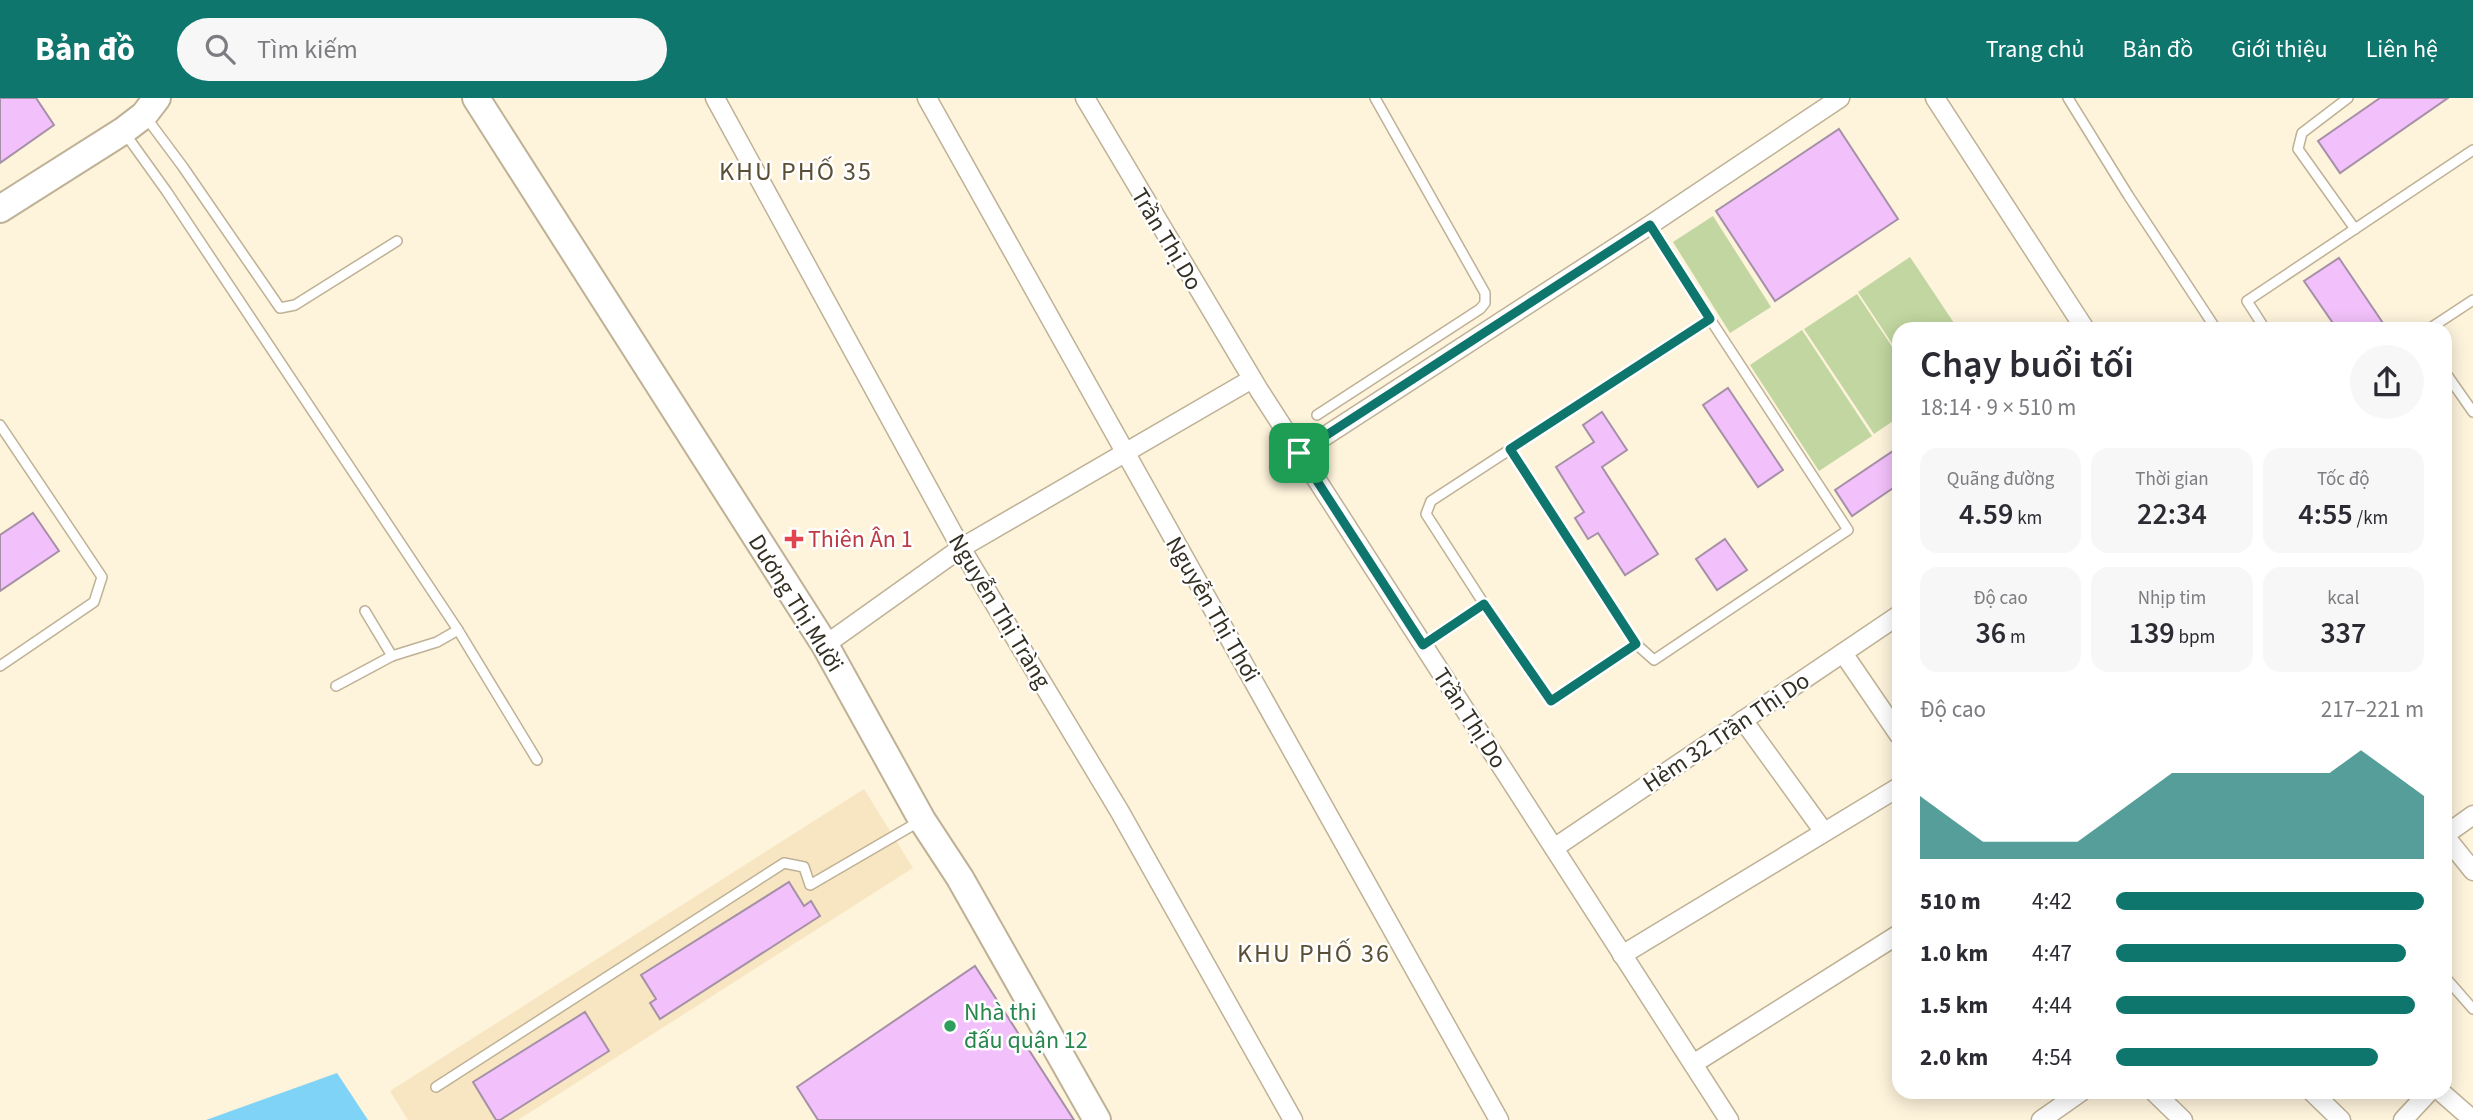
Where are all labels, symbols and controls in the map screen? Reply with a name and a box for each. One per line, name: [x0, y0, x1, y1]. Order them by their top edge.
search box: [177, 18, 667, 81]
text: Bản đồ: [35, 26, 135, 73]
icon: search: [201, 30, 239, 68]
text: Tìm kiếm: [257, 31, 358, 68]
text: Trang chủ: [1986, 32, 2085, 67]
text: Bản đồ: [2123, 32, 2193, 67]
text: Giới thiệu: [2231, 32, 2328, 67]
text: Liên hệ: [2366, 32, 2438, 67]
district label: KHU PHỐ 35: [719, 153, 873, 190]
street label: Trần Thị Do: [1122, 181, 1211, 297]
text: Chạy buổi tối: [1920, 338, 2134, 392]
button: share: [2350, 345, 2424, 419]
text: 18:14 · 9 × 510 m: [1920, 391, 2076, 424]
pin: [1269, 423, 1329, 483]
icon: arrive: [1280, 434, 1318, 472]
text: Quãng đường: [1947, 466, 2054, 493]
text: Thời gian: [2135, 466, 2209, 493]
text: Tốc độ: [2317, 466, 2370, 493]
text: 4.59: [1959, 493, 2013, 536]
text: 22:34: [2137, 493, 2207, 536]
text: 4:55: [2298, 493, 2353, 536]
text: km: [2013, 505, 2042, 532]
text: /km: [2353, 505, 2388, 532]
place label: Thiên Ân 1: [808, 522, 913, 557]
street label: Dương Thị Mười: [739, 527, 852, 679]
street label: Nguyễn Thị Tràng: [939, 527, 1060, 695]
street label: Nguyễn Thị Thơi: [1157, 530, 1268, 689]
marker: Thiên Ân 1: [786, 531, 802, 547]
text: Độ cao: [1973, 585, 2028, 612]
text: Nhịp tim: [2138, 585, 2206, 612]
text: kcal: [2327, 585, 2359, 612]
text: 36: [1975, 612, 2006, 655]
text: 139: [2129, 612, 2175, 655]
text: 337: [2320, 612, 2366, 655]
text: m: [2006, 624, 2026, 651]
text: bpm: [2175, 624, 2215, 651]
street label: Trần Thị Do: [1424, 661, 1515, 776]
street label: Hẻm 32 Trần Thị Do: [1636, 663, 1817, 801]
text: Độ cao: [1920, 693, 1986, 726]
text: 217–221 m: [2321, 693, 2424, 726]
text: 510 m: [1920, 885, 1981, 918]
text: 4:42: [2032, 885, 2072, 918]
district label: KHU PHỐ 36: [1237, 935, 1391, 972]
text: 1.0 km: [1920, 937, 1988, 970]
text: 4:47: [2032, 937, 2072, 970]
text: 1.5 km: [1920, 989, 1988, 1022]
text: 4:44: [2032, 989, 2072, 1022]
place label: Nhà thi đấu quận 12: [964, 995, 1088, 1058]
marker: Nhà thi đấu quận 12: [942, 1018, 958, 1034]
text: 2.0 km: [1920, 1041, 1988, 1074]
text: 4:54: [2032, 1041, 2072, 1074]

